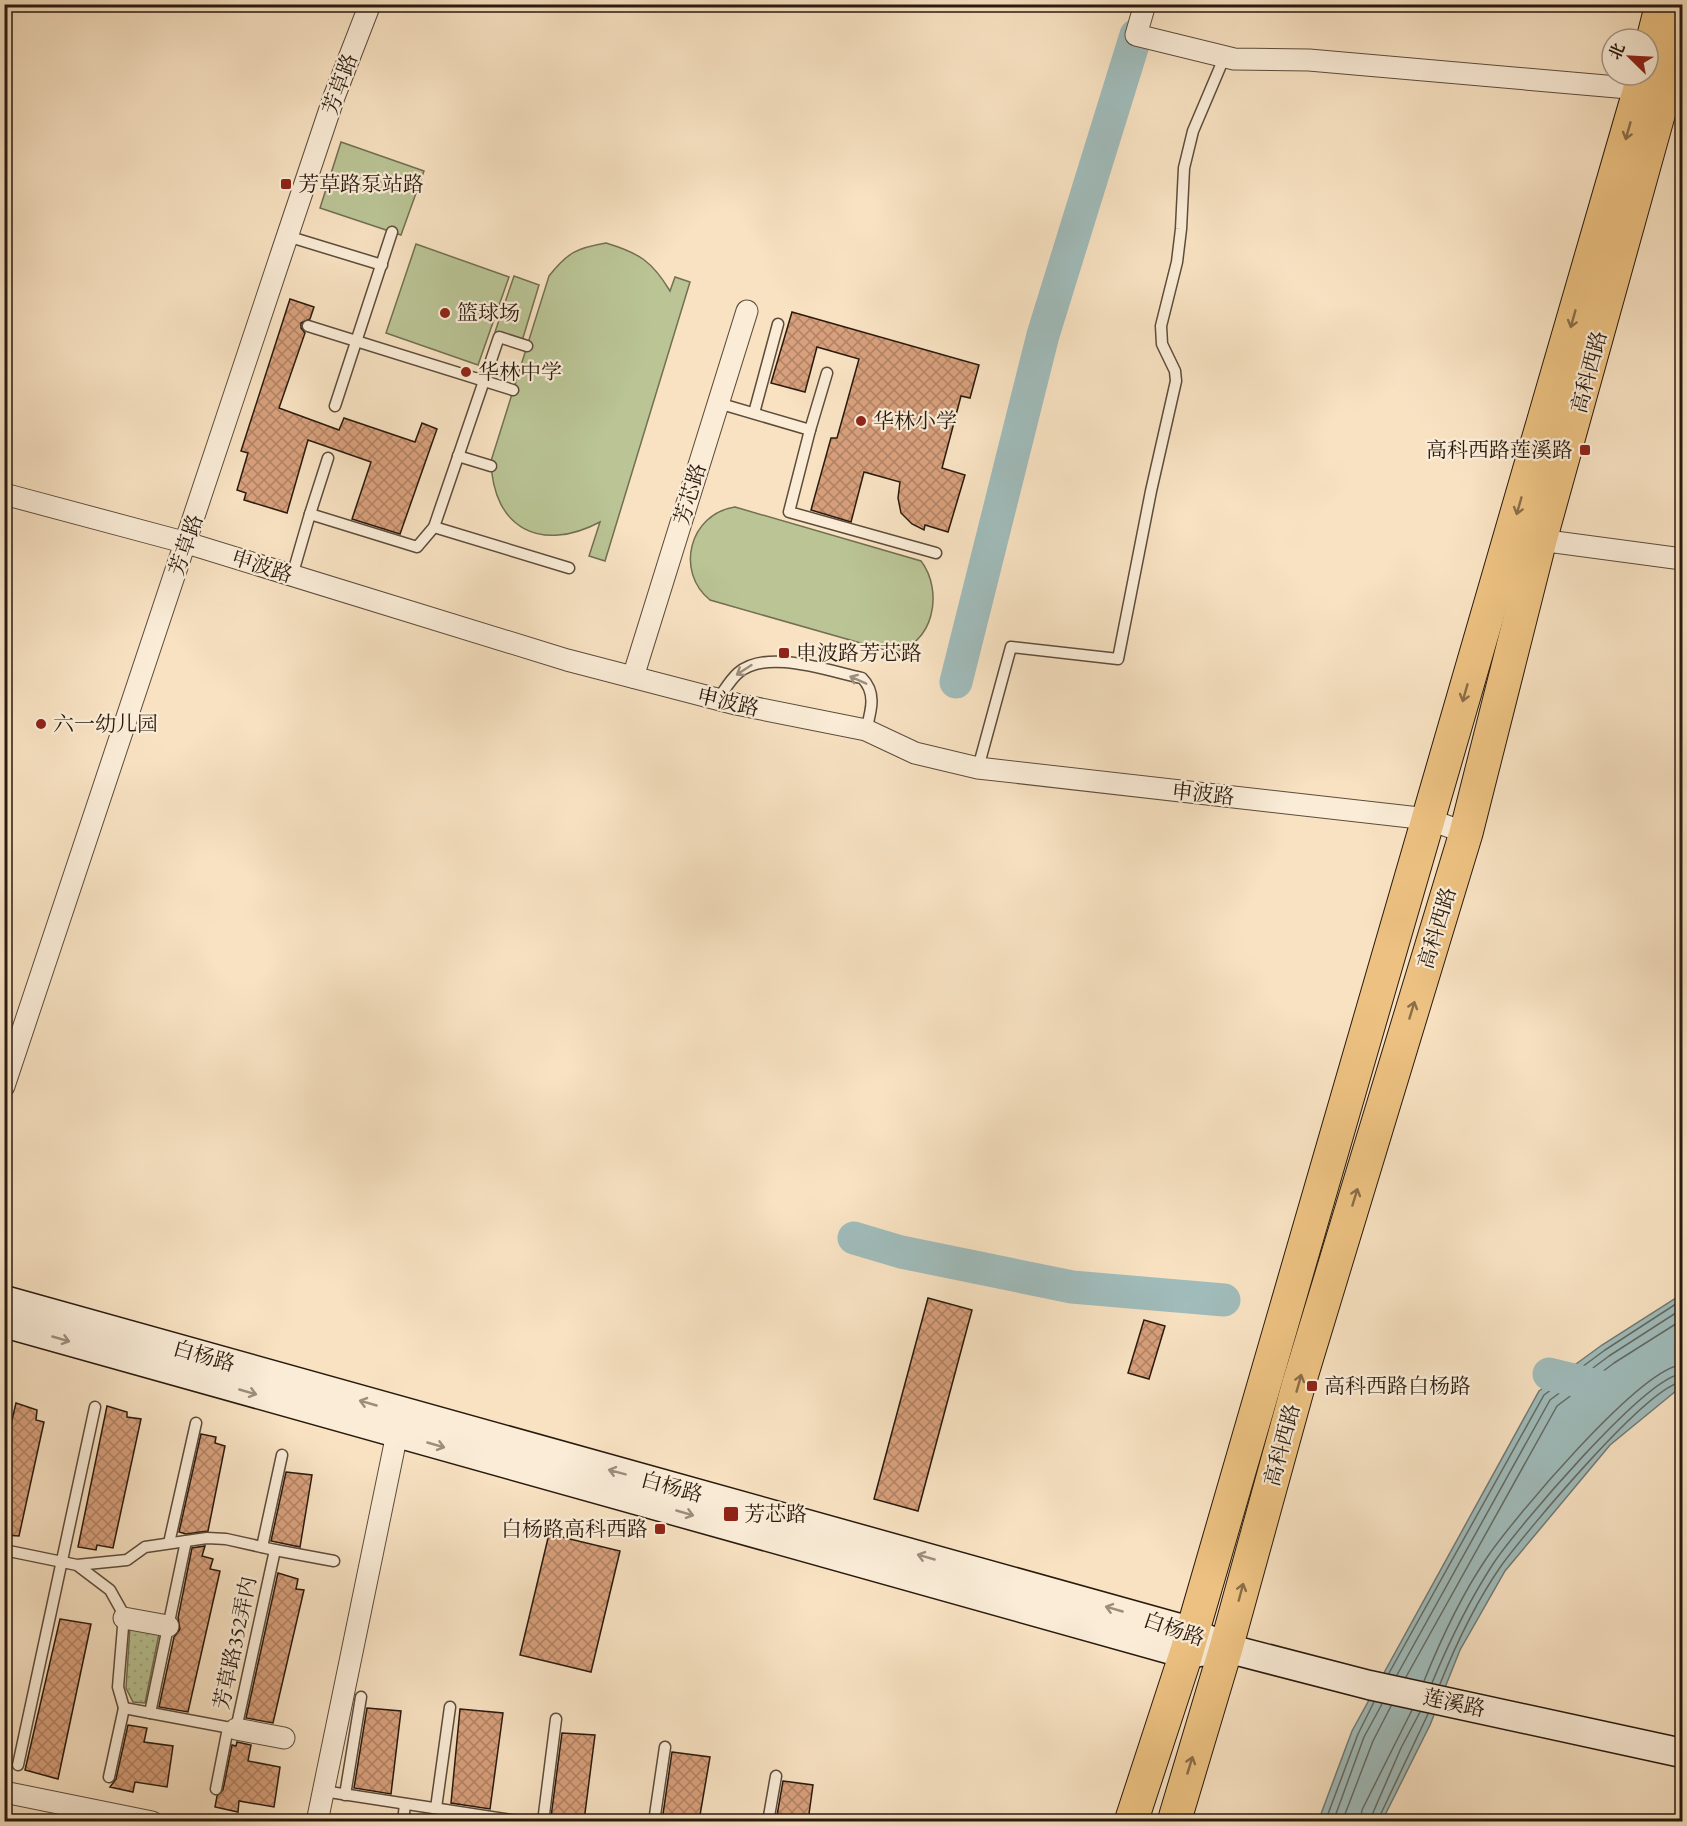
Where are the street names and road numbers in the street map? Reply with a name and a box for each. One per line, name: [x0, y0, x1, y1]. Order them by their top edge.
street label: 芳草路: [316, 50, 363, 118]
street label: 高科西路: [1565, 328, 1612, 416]
street label: 芳芯路: [667, 460, 712, 528]
street label: 芳草路: [163, 511, 209, 579]
street label: 申波路: [228, 543, 296, 588]
street label: 申波路: [694, 681, 762, 722]
street label: 申波路: [1170, 777, 1236, 810]
street label: 高科西路: [1411, 884, 1462, 972]
street label: 白杨路: [170, 1334, 238, 1377]
street label: 高科西路: [1258, 1401, 1305, 1489]
street label: 白杨路: [638, 1465, 706, 1508]
street label: 芳草路352弄内: [207, 1574, 262, 1712]
street label: 白杨路: [1140, 1606, 1208, 1652]
street label: 莲溪路: [1420, 1683, 1488, 1722]

